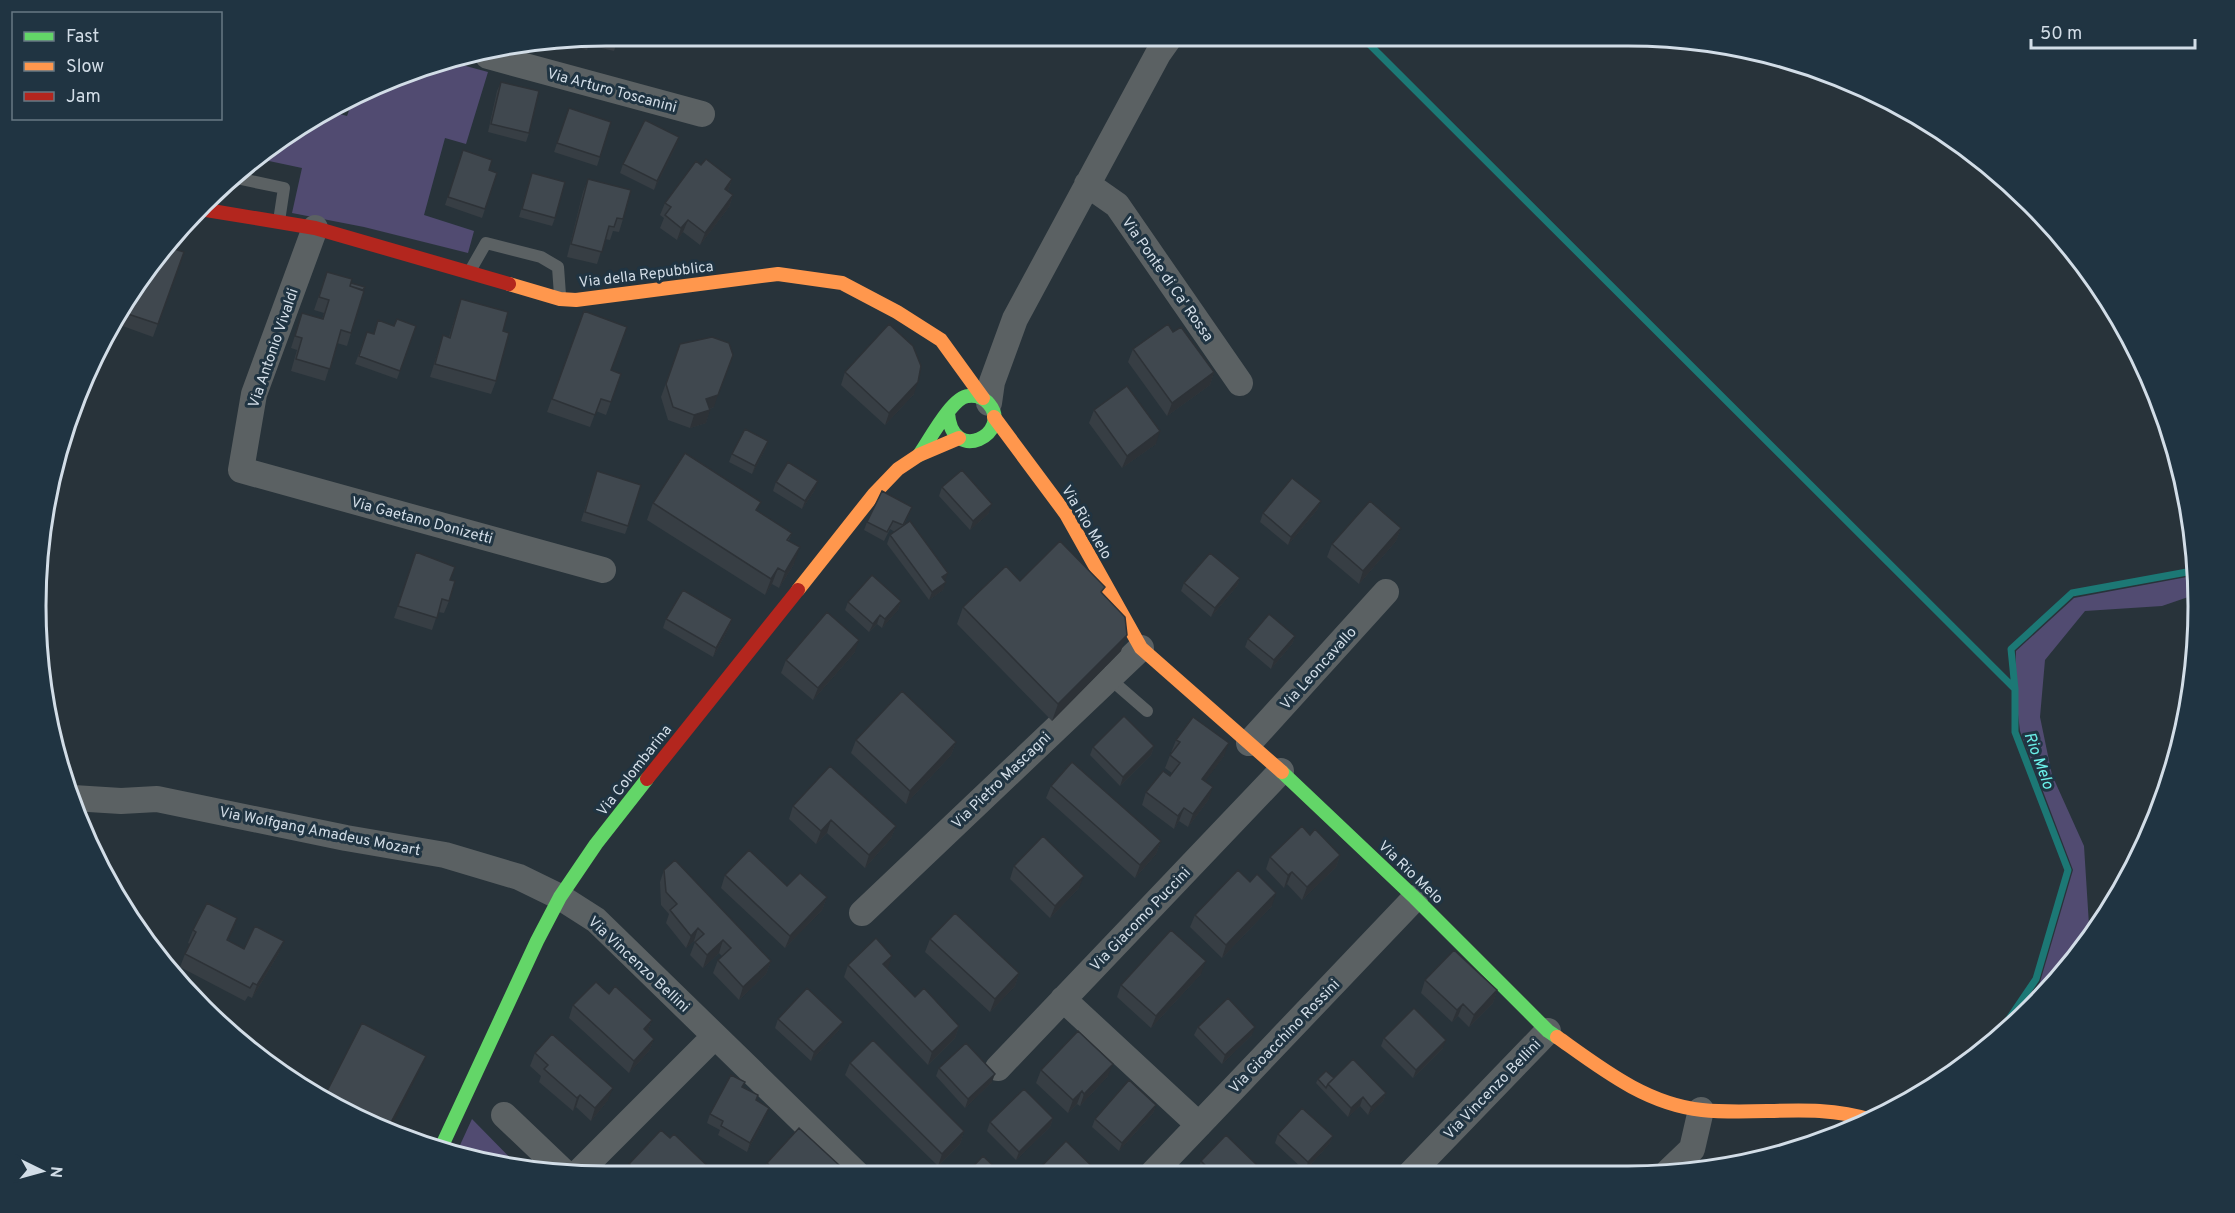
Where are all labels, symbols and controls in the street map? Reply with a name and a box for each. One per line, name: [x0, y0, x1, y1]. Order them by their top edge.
legend: [12, 12, 222, 120]
scale bar: [2031, 12, 2194, 50]
text: 50 m: [2040, 23, 2082, 46]
text: Fast: [66, 26, 99, 49]
text: Slow: [66, 56, 104, 79]
street label: Via Arturo Toscanini: [545, 65, 679, 118]
text: Jam: [66, 86, 101, 109]
street label: Via Ponte di Ca' Rossa: [1117, 214, 1217, 346]
street label: Via della Repubblica: [578, 258, 715, 293]
street label: Via Antonio Vivaldi: [245, 286, 304, 411]
street label: Via Rio Melo: [1056, 482, 1115, 563]
street label: Via Gaetano Donizetti: [349, 493, 495, 550]
street label: Via Leoncavallo: [1277, 623, 1361, 715]
street label: Via Colombarina: [594, 721, 677, 820]
street label: Via Pietro Mascagni: [948, 729, 1056, 834]
water label: Rio Melo: [2019, 729, 2058, 792]
street label: Via Wolfgang Amadeus Mozart: [217, 804, 422, 861]
street label: Via Rio Melo: [1373, 837, 1446, 909]
street label: Via Giacomo Puccini: [1087, 864, 1195, 976]
street label: Via Vincenzo Bellini: [583, 913, 693, 1017]
street label: Via Gioacchino Rossini: [1226, 976, 1345, 1098]
street label: Via Vincenzo Bellini: [1440, 1036, 1546, 1144]
north arrow: [12, 1141, 72, 1201]
text: N: [44, 1166, 65, 1179]

